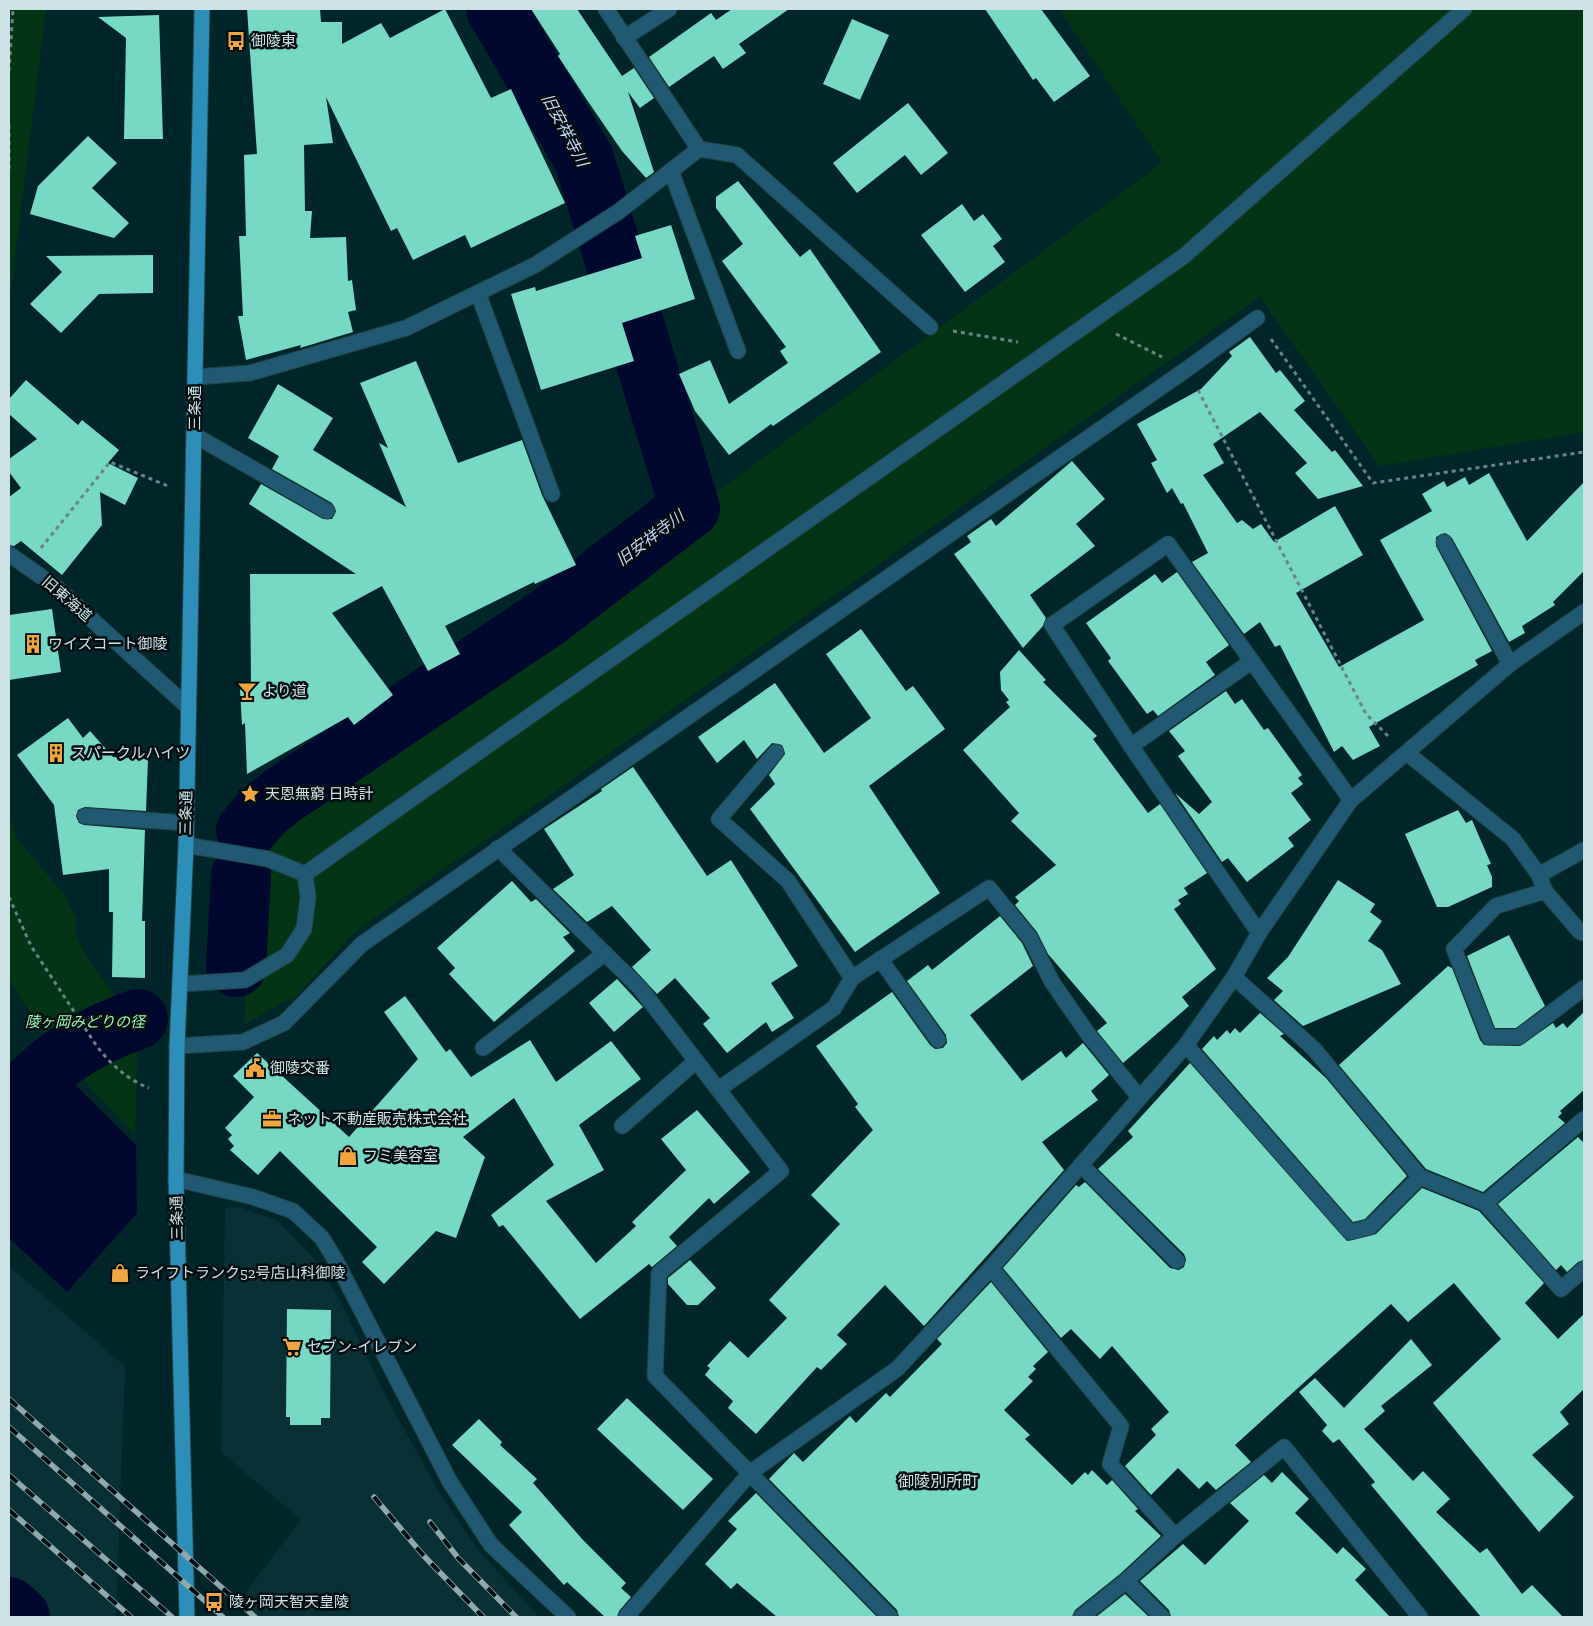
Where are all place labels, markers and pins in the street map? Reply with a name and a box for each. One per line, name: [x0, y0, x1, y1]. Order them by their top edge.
bus stop icon: 御陵東: [225, 30, 247, 52]
place label: 御陵東: [251, 32, 296, 50]
building icon: ワイズコート御陵: [22, 633, 44, 655]
place label: ワイズコート御陵: [48, 635, 168, 653]
bar icon: より道: [236, 680, 258, 702]
place label: より道: [262, 682, 307, 700]
building icon: スパークルハイツ: [45, 742, 67, 764]
place label: スパークルハイツ: [71, 744, 190, 762]
place icon: 天恩無窮 日時計: [239, 783, 261, 805]
place label: 天恩無窮 日時計: [265, 785, 373, 803]
public building icon: 御陵交番: [244, 1057, 266, 1079]
place label: 御陵交番: [270, 1059, 330, 1077]
office icon: ネット不動産販売株式会社: [261, 1108, 283, 1130]
place label: ネット不動産販売株式会社: [287, 1110, 467, 1128]
shop icon: フミ美容室: [337, 1145, 359, 1167]
place label: フミ美容室: [363, 1147, 438, 1165]
shop icon: ライフトランク52号店山科御陵: [109, 1262, 131, 1284]
place label: ライフトランク52号店山科御陵: [135, 1264, 345, 1282]
supermarket icon: セブン-イレブン: [281, 1336, 303, 1358]
place label: セブン-イレブン: [307, 1338, 417, 1356]
bus stop icon: 陵ヶ岡天智天皇陵: [203, 1591, 225, 1613]
place label: 陵ヶ岡天智天皇陵: [229, 1593, 349, 1611]

